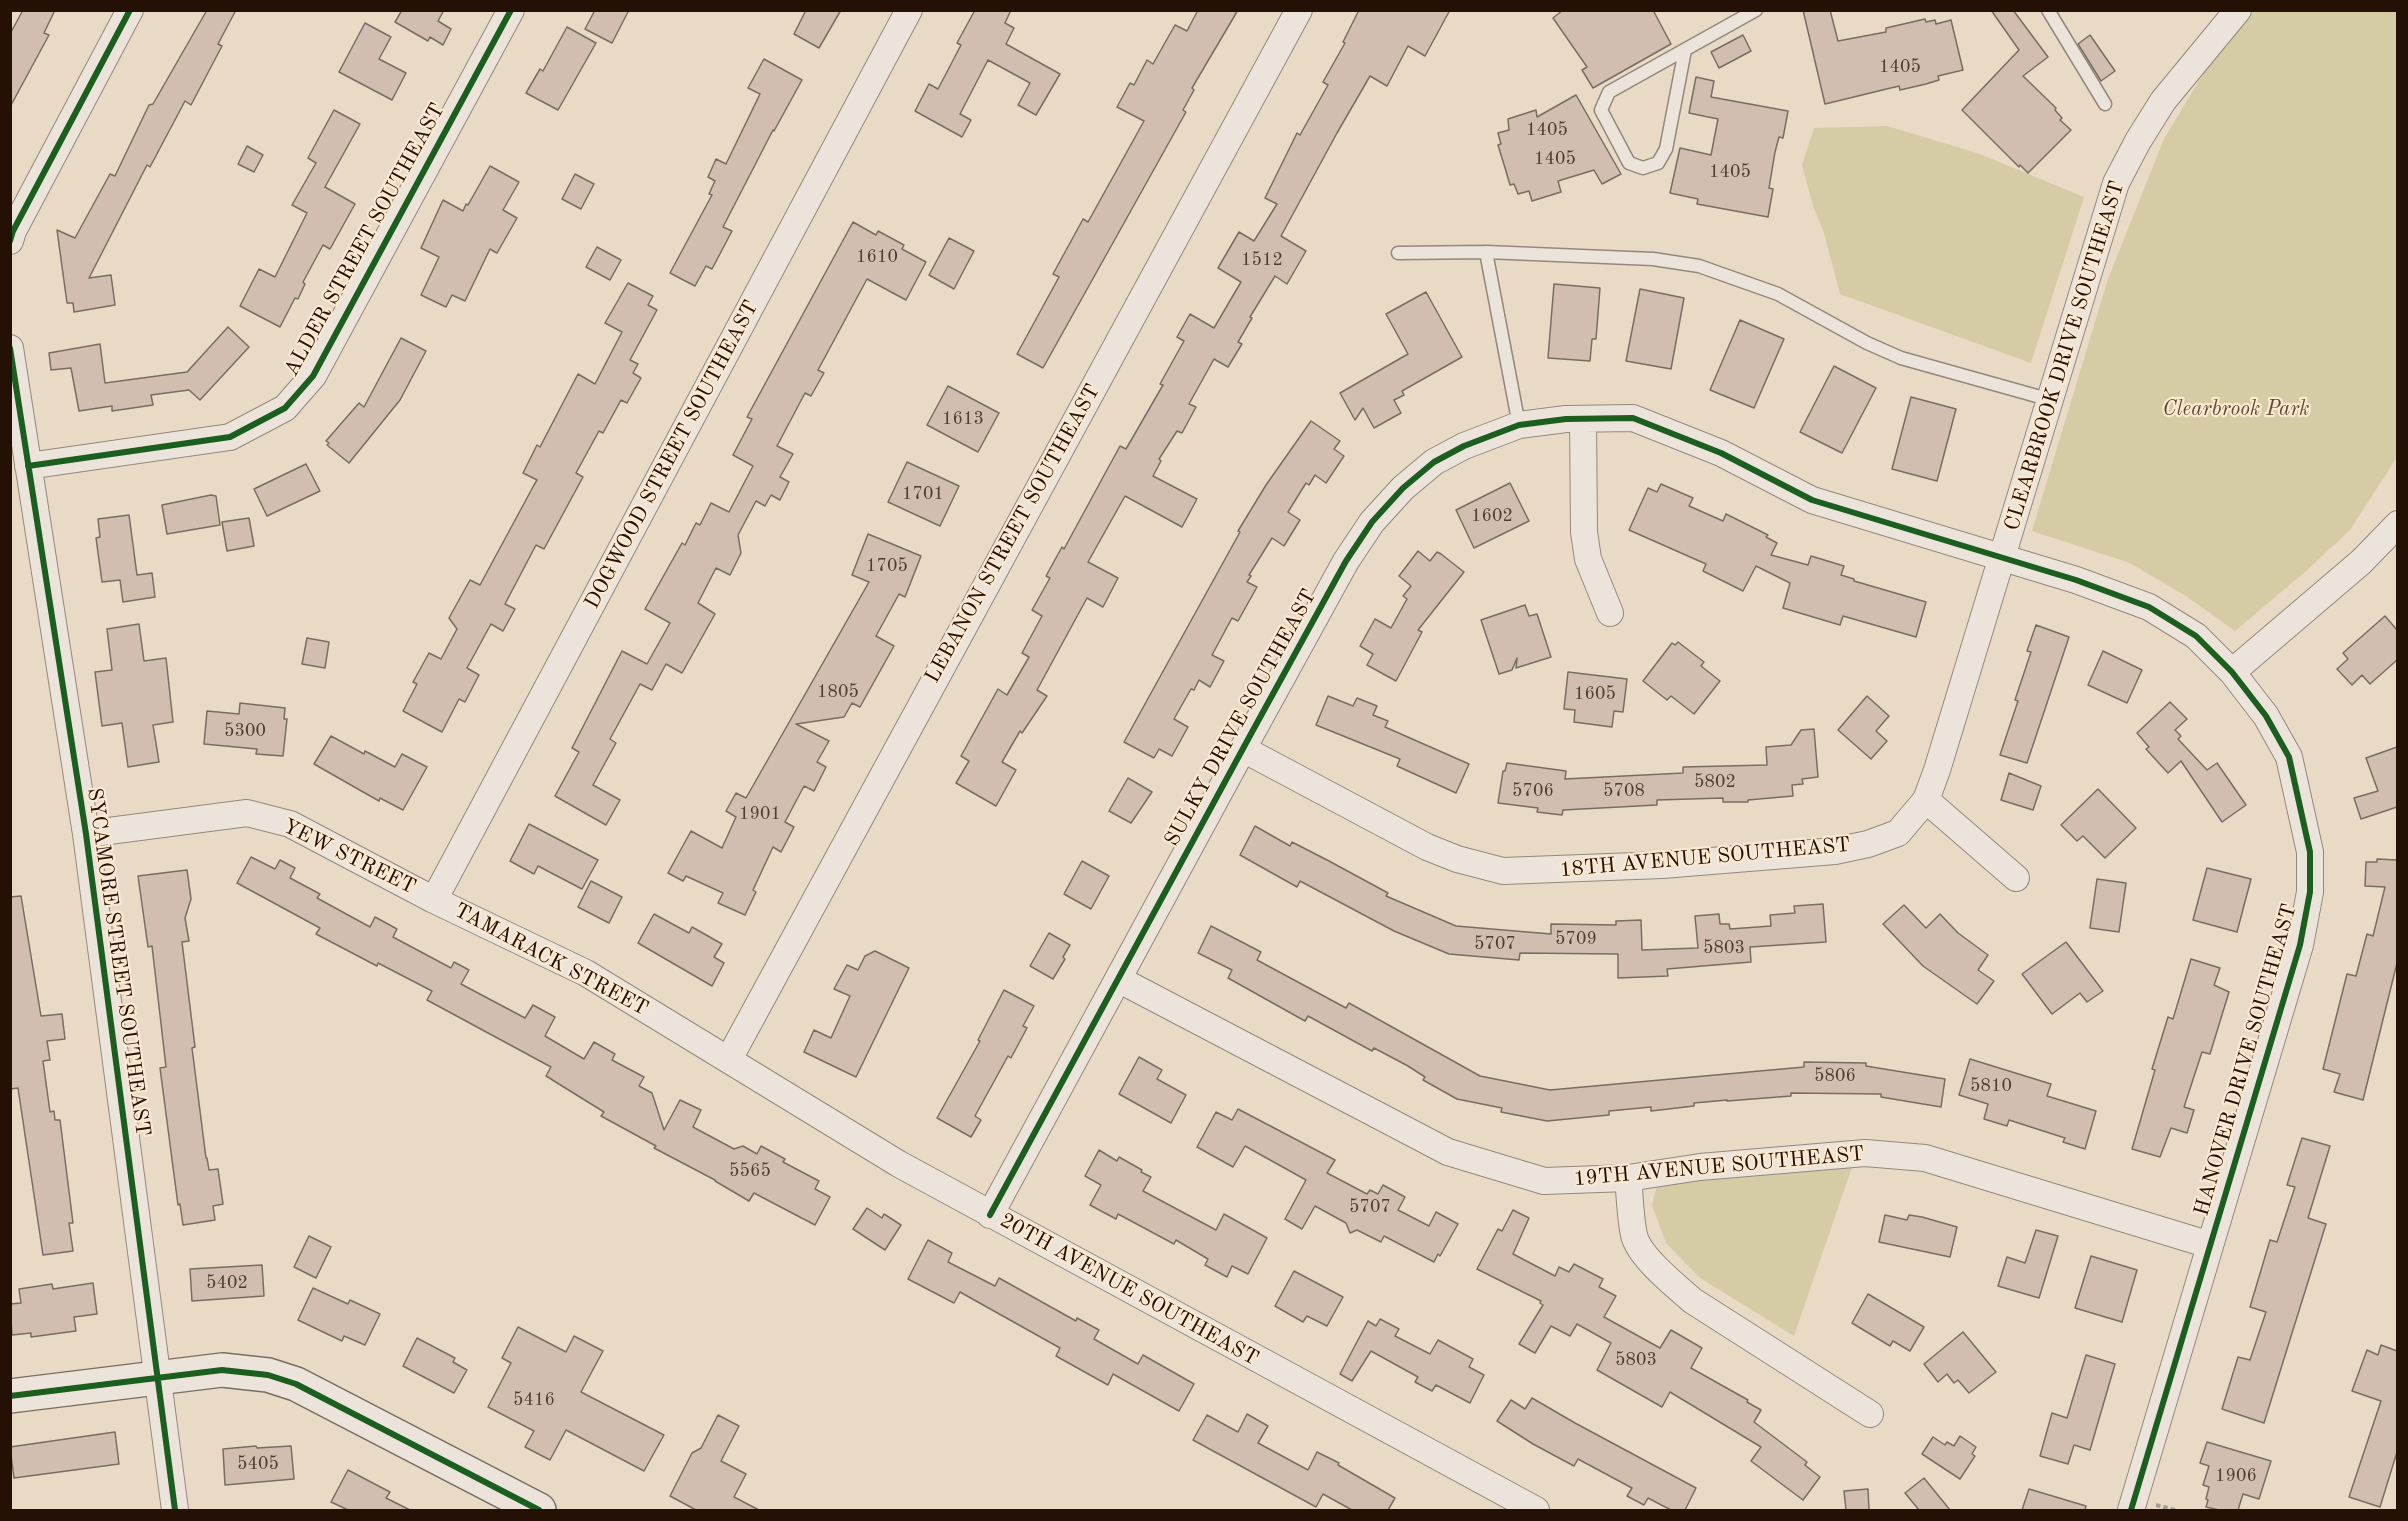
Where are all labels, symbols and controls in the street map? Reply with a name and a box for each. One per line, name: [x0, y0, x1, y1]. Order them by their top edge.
house number: 1405: [1879, 56, 1921, 78]
street label: ALDER STREET SOUTHEAST: [279, 99, 451, 381]
house number: 1405: [1526, 119, 1568, 141]
house number: 1405: [1534, 148, 1576, 170]
house number: 1405: [1709, 161, 1751, 183]
street label: CLEARBROOK DRIVE SOUTHEAST: [2000, 178, 2130, 534]
house number: 1610: [856, 246, 898, 268]
house number: 1512: [1241, 249, 1283, 271]
street label: DOGWOOD STREET SOUTHEAST: [580, 297, 764, 613]
street label: LEBANON STREET SOUTHEAST: [920, 380, 1106, 688]
park label: Clearbrook Park: [2162, 396, 2310, 422]
house number: 1613: [942, 408, 984, 430]
house number: 1701: [902, 483, 944, 505]
house number: 1602: [1471, 505, 1513, 527]
house number: 1705: [866, 555, 908, 577]
street label: SULKY DRIVE SOUTHEAST: [1160, 585, 1322, 851]
house number: 1805: [817, 681, 859, 703]
house number: 1605: [1574, 683, 1616, 705]
house number: 5300: [224, 720, 266, 742]
house number: 5802: [1694, 771, 1736, 793]
house number: 5706: [1512, 780, 1554, 802]
house number: 5708: [1603, 780, 1645, 802]
street label: SYCAMORE STREET SOUTHEAST: [81, 786, 155, 1138]
house number: 1901: [739, 803, 781, 825]
street label: YEW STREET: [278, 814, 420, 900]
street label: 18TH AVENUE SOUTHEAST: [1559, 833, 1851, 883]
street label: TAMARACK STREET: [450, 898, 652, 1022]
street label: HANOVER DRIVE SOUTHEAST: [2189, 901, 2303, 1219]
house number: 5709: [1555, 928, 1597, 950]
house number: 5707: [1474, 933, 1516, 955]
house number: 5803: [1703, 937, 1745, 959]
house number: 5806: [1814, 1065, 1856, 1087]
house number: 5810: [1970, 1075, 2012, 1097]
street label: 19TH AVENUE SOUTHEAST: [1573, 1142, 1865, 1192]
house number: 5565: [729, 1160, 771, 1182]
house number: 5707: [1349, 1196, 1391, 1218]
street label: 20TH AVENUE SOUTHEAST: [995, 1208, 1263, 1372]
house number: 5402: [206, 1272, 248, 1294]
house number: 5803: [1615, 1349, 1657, 1371]
house number: 5416: [513, 1389, 555, 1411]
house number: 5405: [237, 1453, 279, 1475]
house number: 1906: [2215, 1465, 2257, 1487]

